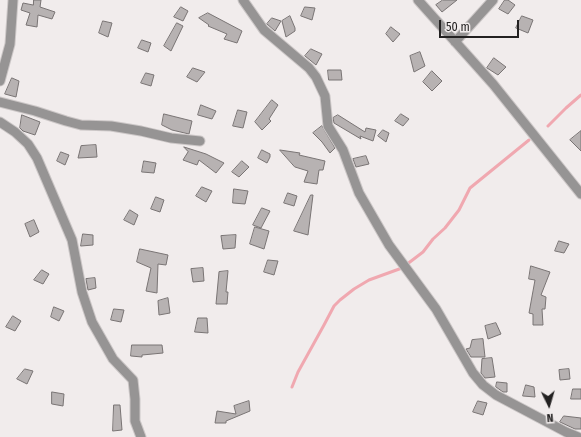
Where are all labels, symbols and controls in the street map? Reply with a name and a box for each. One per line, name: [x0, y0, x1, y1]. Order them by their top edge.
scale bar: [441, 12, 521, 38]
text: 50 m: [446, 20, 470, 34]
north arrow: [529, 385, 569, 425]
text: N: [546, 411, 554, 424]

